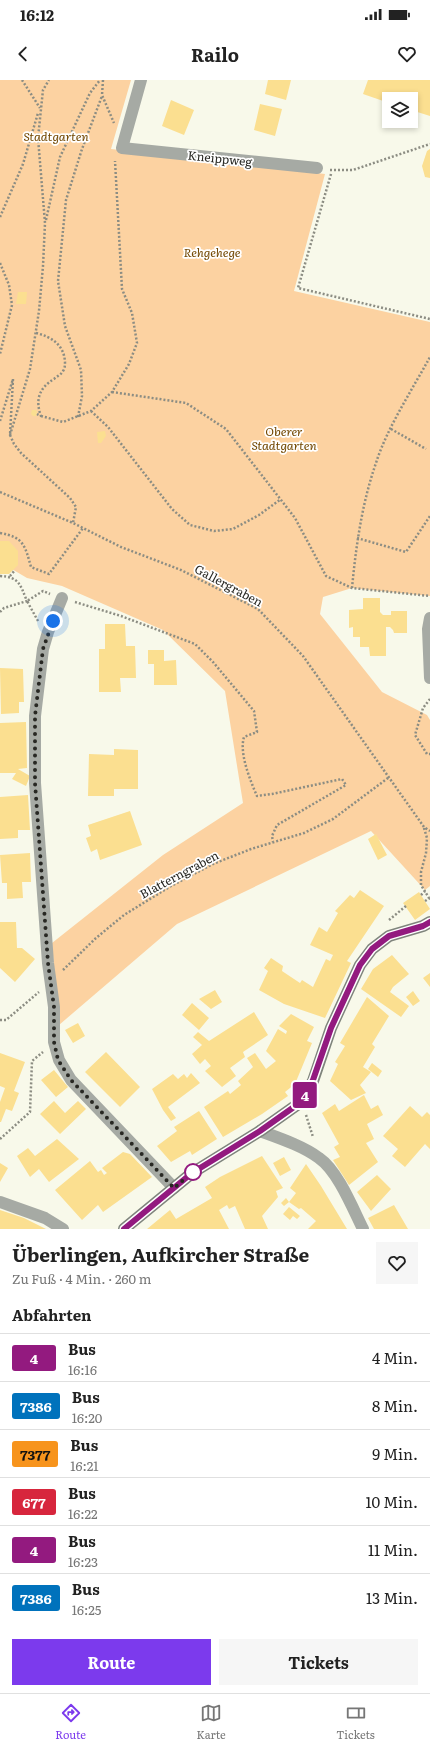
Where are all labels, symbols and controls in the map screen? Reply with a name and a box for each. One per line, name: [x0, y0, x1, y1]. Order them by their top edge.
text: 16:12: [20, 3, 54, 26]
text: Railo: [191, 41, 239, 68]
icon: back: [12, 43, 34, 65]
icon: heart: [396, 43, 418, 65]
map controls: [382, 92, 418, 128]
button: layers: [382, 92, 418, 128]
park label: Stadtgarten: [23, 127, 89, 145]
street label: Kneippweg: [187, 146, 253, 170]
park label: Rehgehege: [183, 243, 241, 261]
park label: Oberer Stadtgarten: [251, 422, 317, 454]
street label: Gallergraben: [192, 559, 266, 611]
your location: [43, 611, 63, 631]
street label: Blatterngraben: [136, 846, 222, 902]
line badge: 4: [292, 1082, 318, 1108]
text: 4: [301, 1085, 309, 1105]
unlabelled marker: [184, 1163, 202, 1181]
text: Überlingen, Aufkircher Straße: [12, 1240, 309, 1268]
button: heart: [376, 1242, 418, 1284]
text: Zu Fuß · 4 Min. · 260 m: [12, 1269, 151, 1288]
text: Abfahrten: [12, 1303, 91, 1326]
text: Bus: [68, 1337, 96, 1360]
text: 4 Min.: [372, 1346, 418, 1369]
text: 4: [30, 1348, 38, 1368]
text: 16:16: [68, 1360, 97, 1379]
text: Bus: [72, 1385, 100, 1408]
text: 8 Min.: [372, 1394, 418, 1417]
text: 7386: [20, 1396, 52, 1416]
text: 16:20: [72, 1408, 102, 1427]
text: Bus: [70, 1433, 98, 1456]
text: 9 Min.: [372, 1442, 418, 1465]
text: 7377: [20, 1444, 50, 1464]
text: 16:21: [70, 1456, 99, 1475]
text: Bus: [68, 1481, 96, 1504]
text: 10 Min.: [365, 1490, 418, 1513]
text: 677: [22, 1492, 46, 1512]
text: 16:22: [68, 1504, 98, 1523]
text: Bus: [68, 1529, 96, 1552]
text: 11 Min.: [368, 1538, 418, 1561]
text: 4: [30, 1540, 38, 1560]
text: 16:23: [68, 1552, 98, 1571]
text: Bus: [72, 1577, 100, 1600]
text: 13 Min.: [366, 1586, 418, 1609]
text: 7386: [20, 1588, 52, 1608]
text: 16:25: [72, 1600, 101, 1619]
button: Route: [12, 1639, 211, 1685]
button: Tickets: [219, 1639, 418, 1685]
tab: Route: [55, 1702, 86, 1742]
tab: Karte: [197, 1702, 226, 1742]
tab: Tickets: [336, 1702, 375, 1742]

